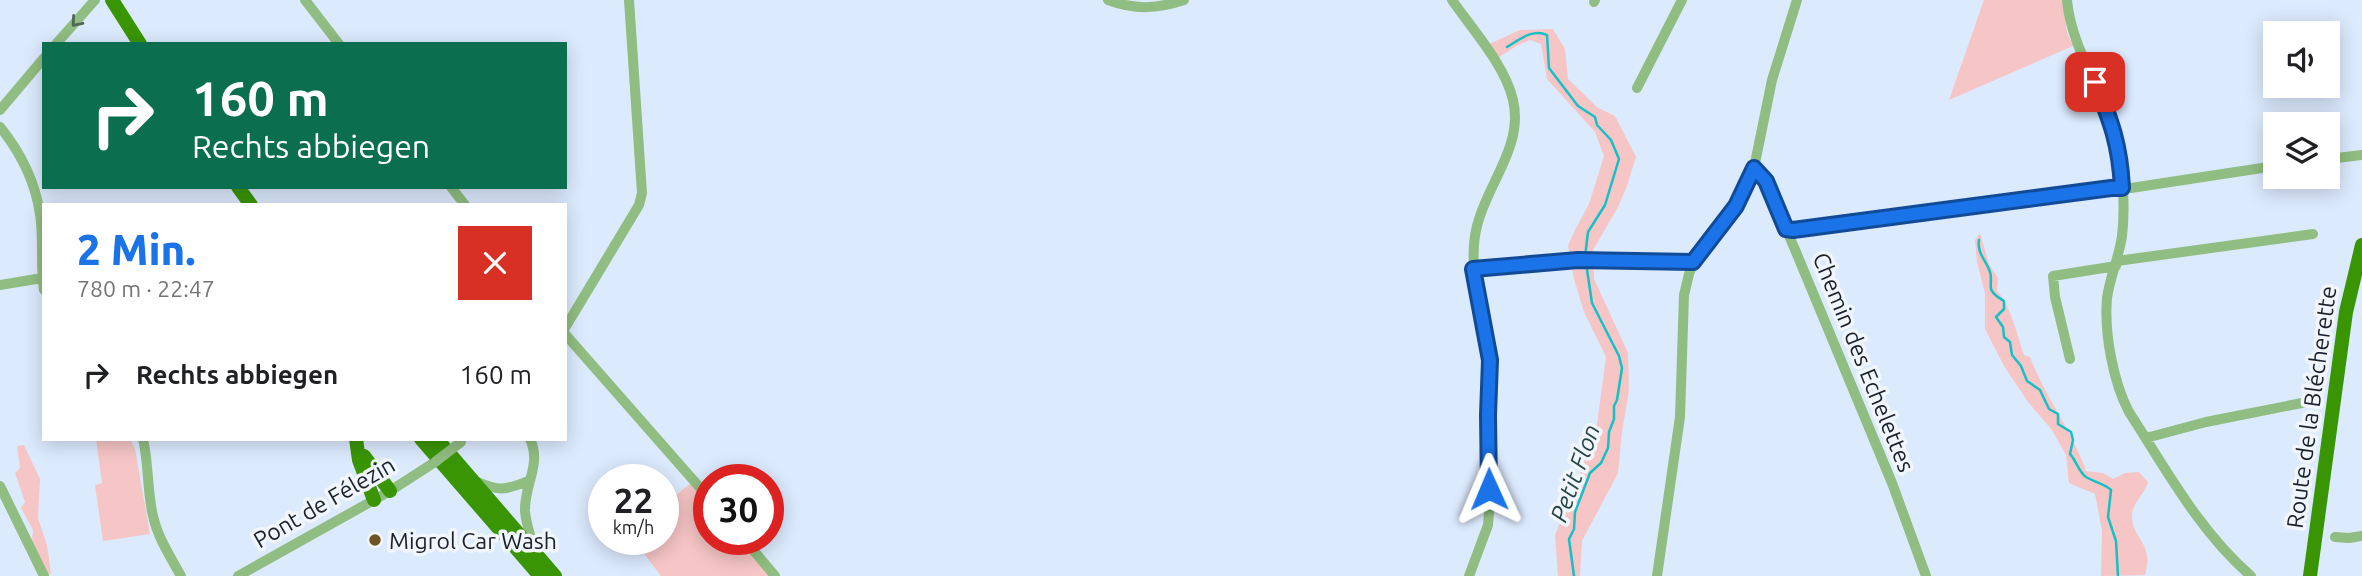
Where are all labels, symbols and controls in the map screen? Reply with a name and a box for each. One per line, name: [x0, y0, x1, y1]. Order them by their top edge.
one-way arrow: [72, 14, 84, 27]
map controls: [2263, 21, 2340, 189]
button: sound: [2263, 21, 2340, 98]
pin: [2065, 52, 2125, 112]
icon: arrive: [2076, 63, 2114, 101]
icon: right: [77, 70, 168, 161]
text: 160 m: [192, 70, 329, 125]
button: layers: [2263, 112, 2340, 189]
text: Rechts abbiegen: [192, 128, 430, 164]
text: 2 Min.: [77, 226, 196, 273]
button: close: [458, 226, 532, 300]
street label: Chemin des Echelettes: [1809, 249, 1919, 475]
text: 780 m · 22:47: [77, 276, 215, 301]
street label: Route de la Blécherette: [2282, 284, 2340, 530]
icon: right: [77, 356, 115, 394]
text: Rechts abbiegen: [136, 360, 338, 389]
text: 160 m: [460, 360, 532, 389]
water label: Petit Flon: [1545, 421, 1605, 525]
street label: Pont de Félezin: [249, 452, 399, 552]
position arrow: [1452, 452, 1526, 526]
speed limit sign: 30: [693, 464, 784, 555]
text: 22: [614, 480, 653, 520]
text: km/h: [613, 517, 654, 537]
place label: Migrol Car Wash: [389, 528, 557, 553]
marker: Migrol Car Wash: [367, 532, 383, 548]

